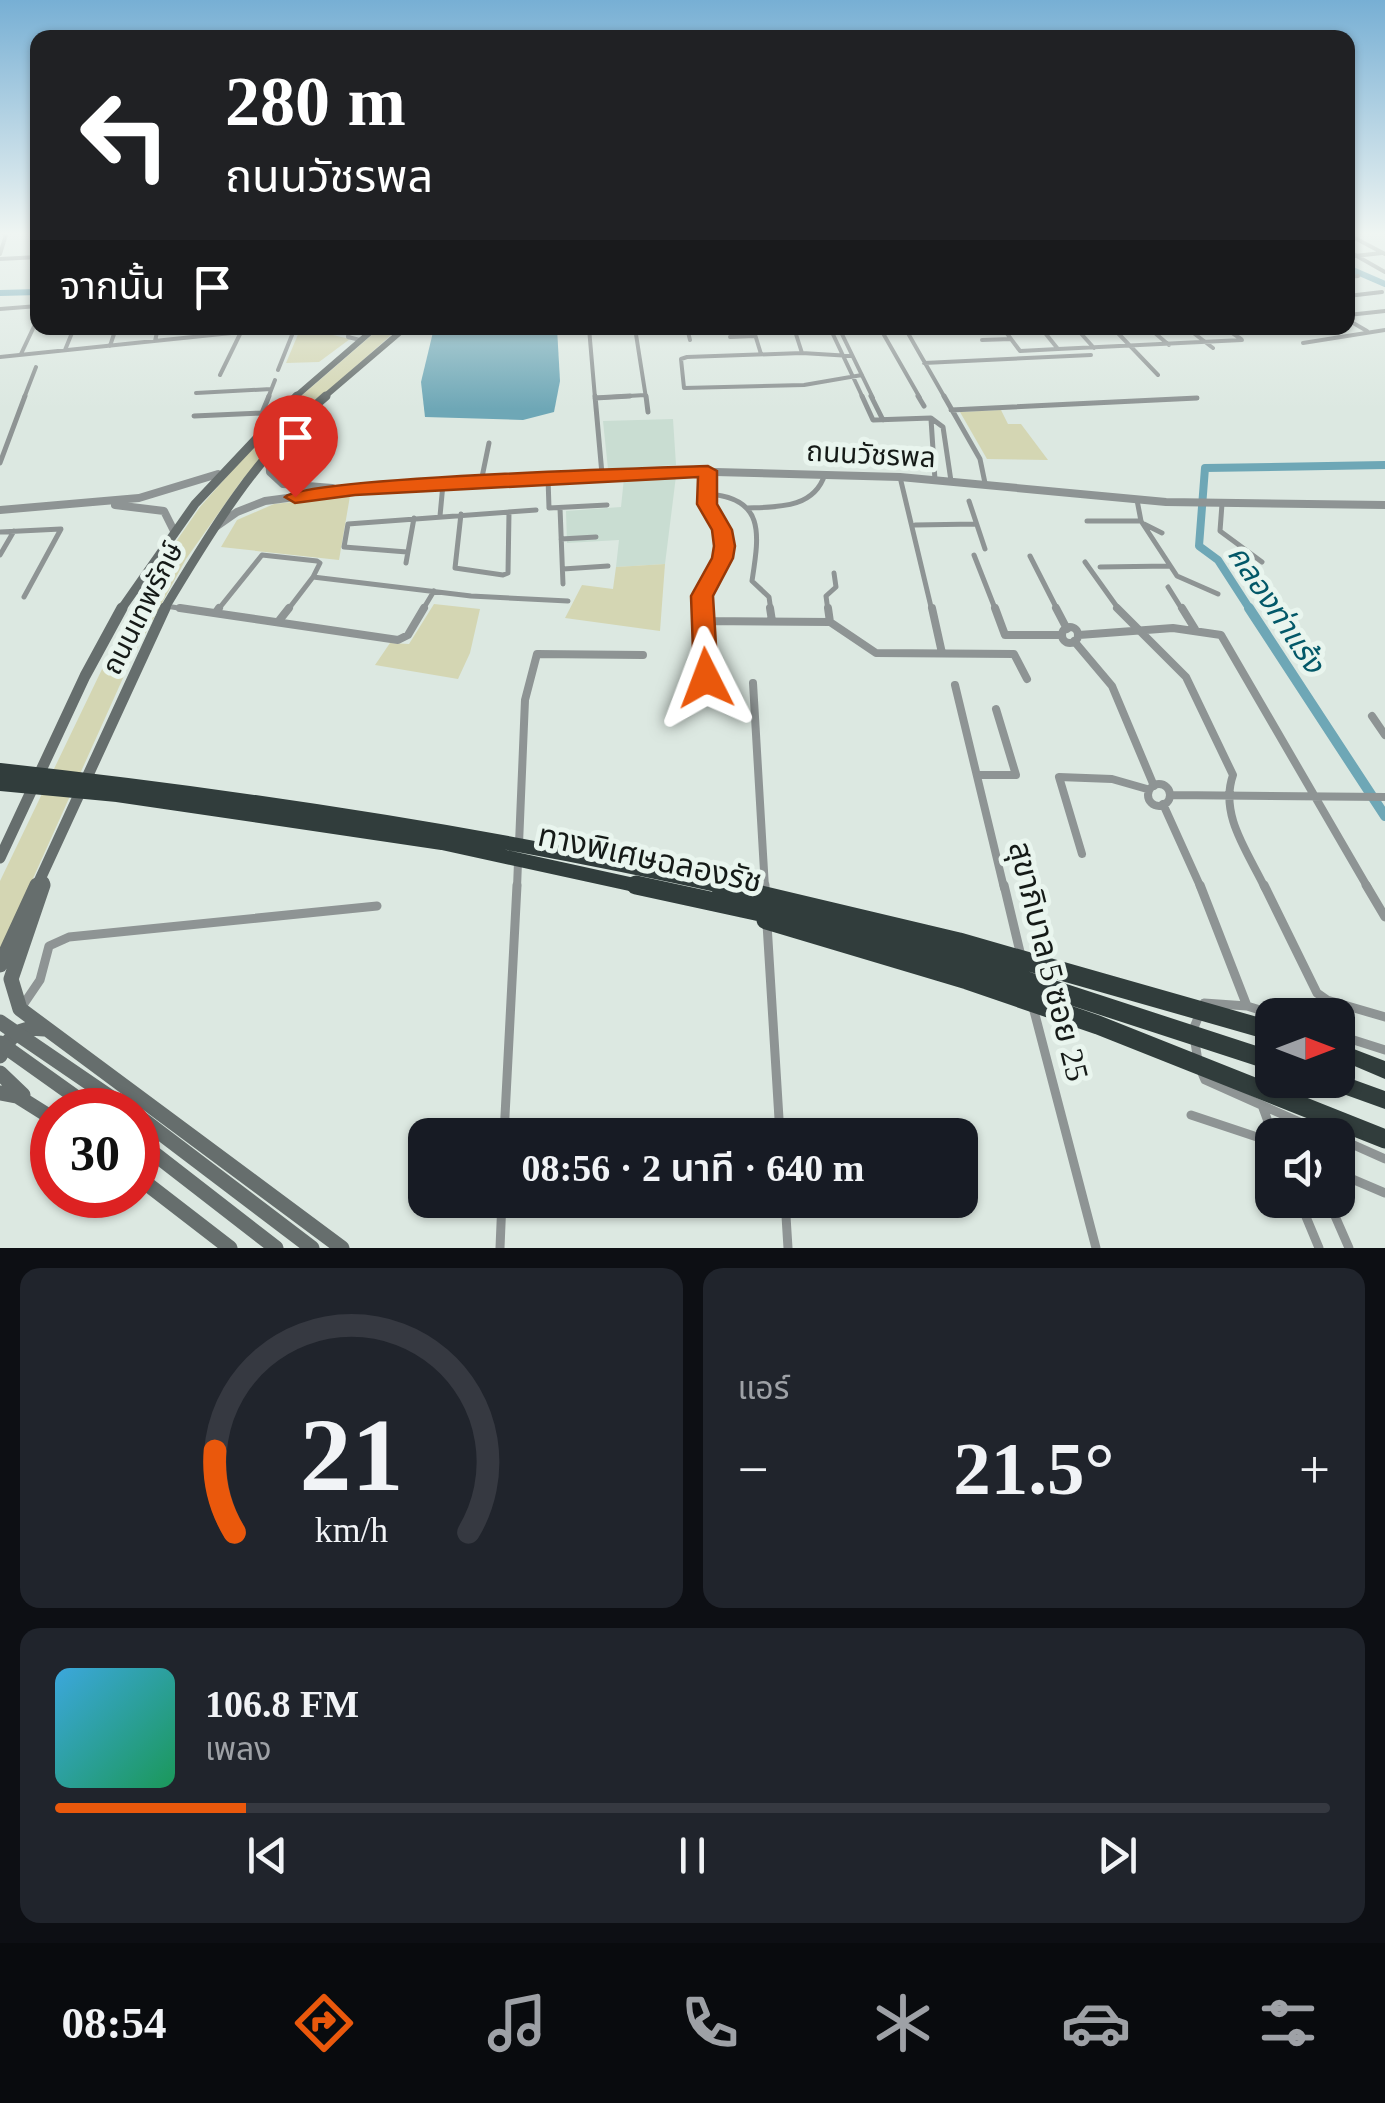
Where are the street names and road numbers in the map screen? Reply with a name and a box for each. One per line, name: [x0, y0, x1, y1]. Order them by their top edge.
street label: ถนนวัชรพล: [806, 436, 936, 473]
street label: ถนนเทพรักษ์: [96, 537, 189, 680]
street label: ทางพิเศษฉลองรัช: [535, 817, 765, 899]
street label: สุขาภิบาล 5 ซอย 25: [1001, 837, 1096, 1085]

